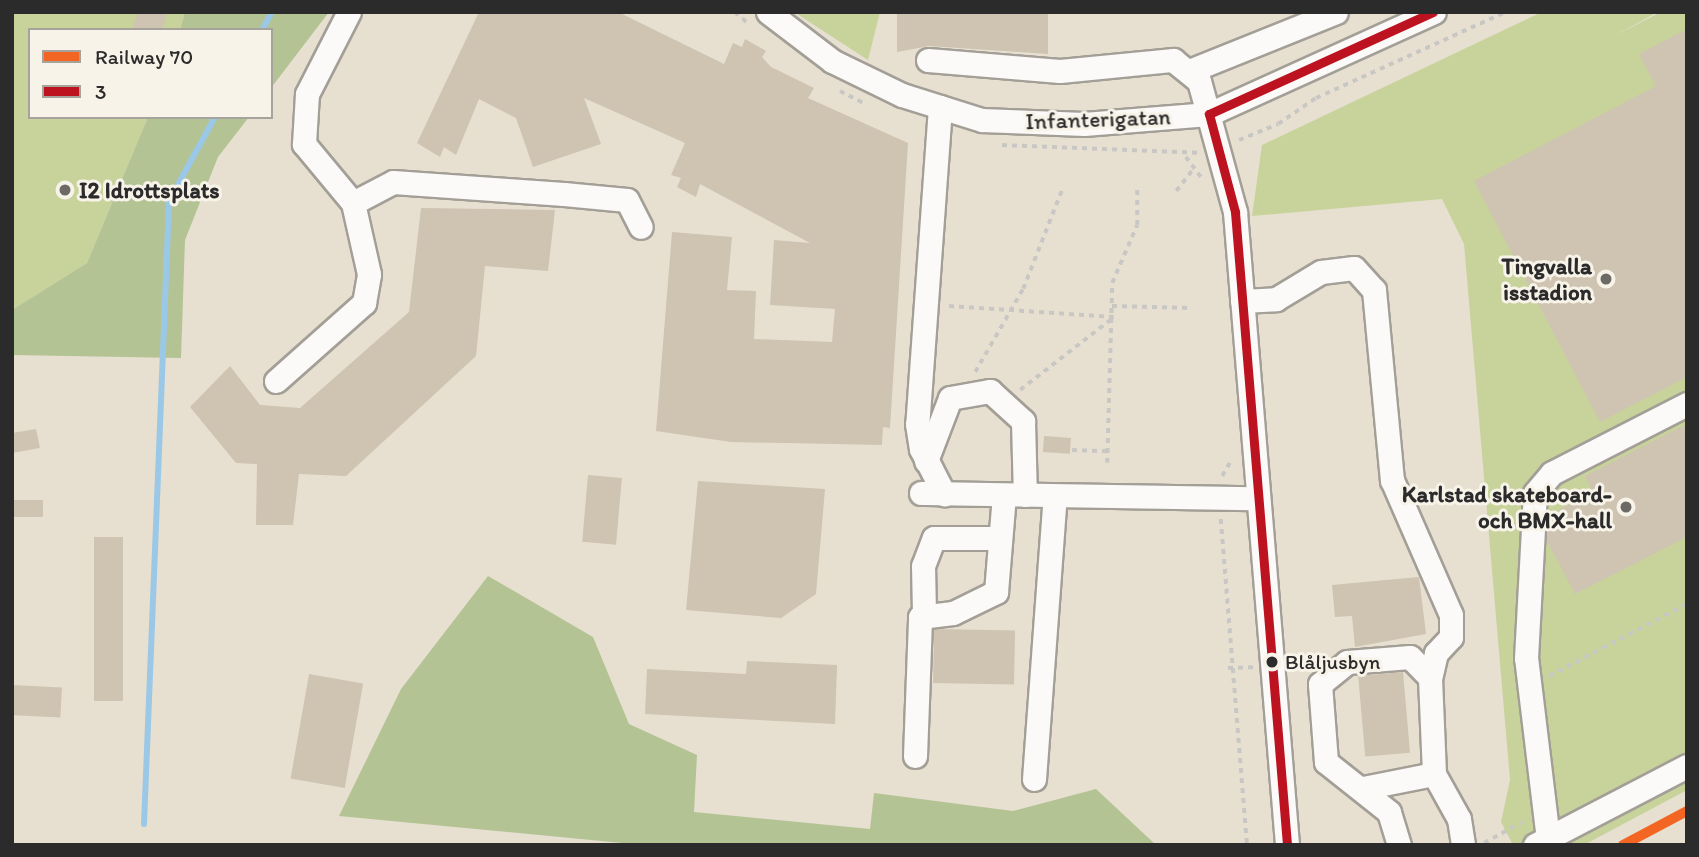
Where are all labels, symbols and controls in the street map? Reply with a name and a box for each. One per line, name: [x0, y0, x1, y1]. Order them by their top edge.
legend: [28, 28, 273, 119]
text: Railway 70: [95, 44, 193, 69]
text: 3: [95, 79, 106, 104]
street label: Infanterigatan: [1025, 103, 1171, 135]
place label: I2 Idrottsplats: [79, 176, 222, 204]
marker: I2 Idrottsplats: [57, 182, 73, 198]
place label: Tingvalla isstadion: [1502, 252, 1592, 306]
marker: Tingvalla isstadion: [1598, 271, 1614, 287]
place label: Karlstad skateboard- och BMX-hall: [1402, 480, 1612, 534]
marker: Karlstad skateboard- och BMX-hall: [1618, 499, 1634, 515]
place label: Blåljusbyn: [1285, 649, 1380, 675]
marker: Blåljusbyn: [1265, 655, 1279, 669]

